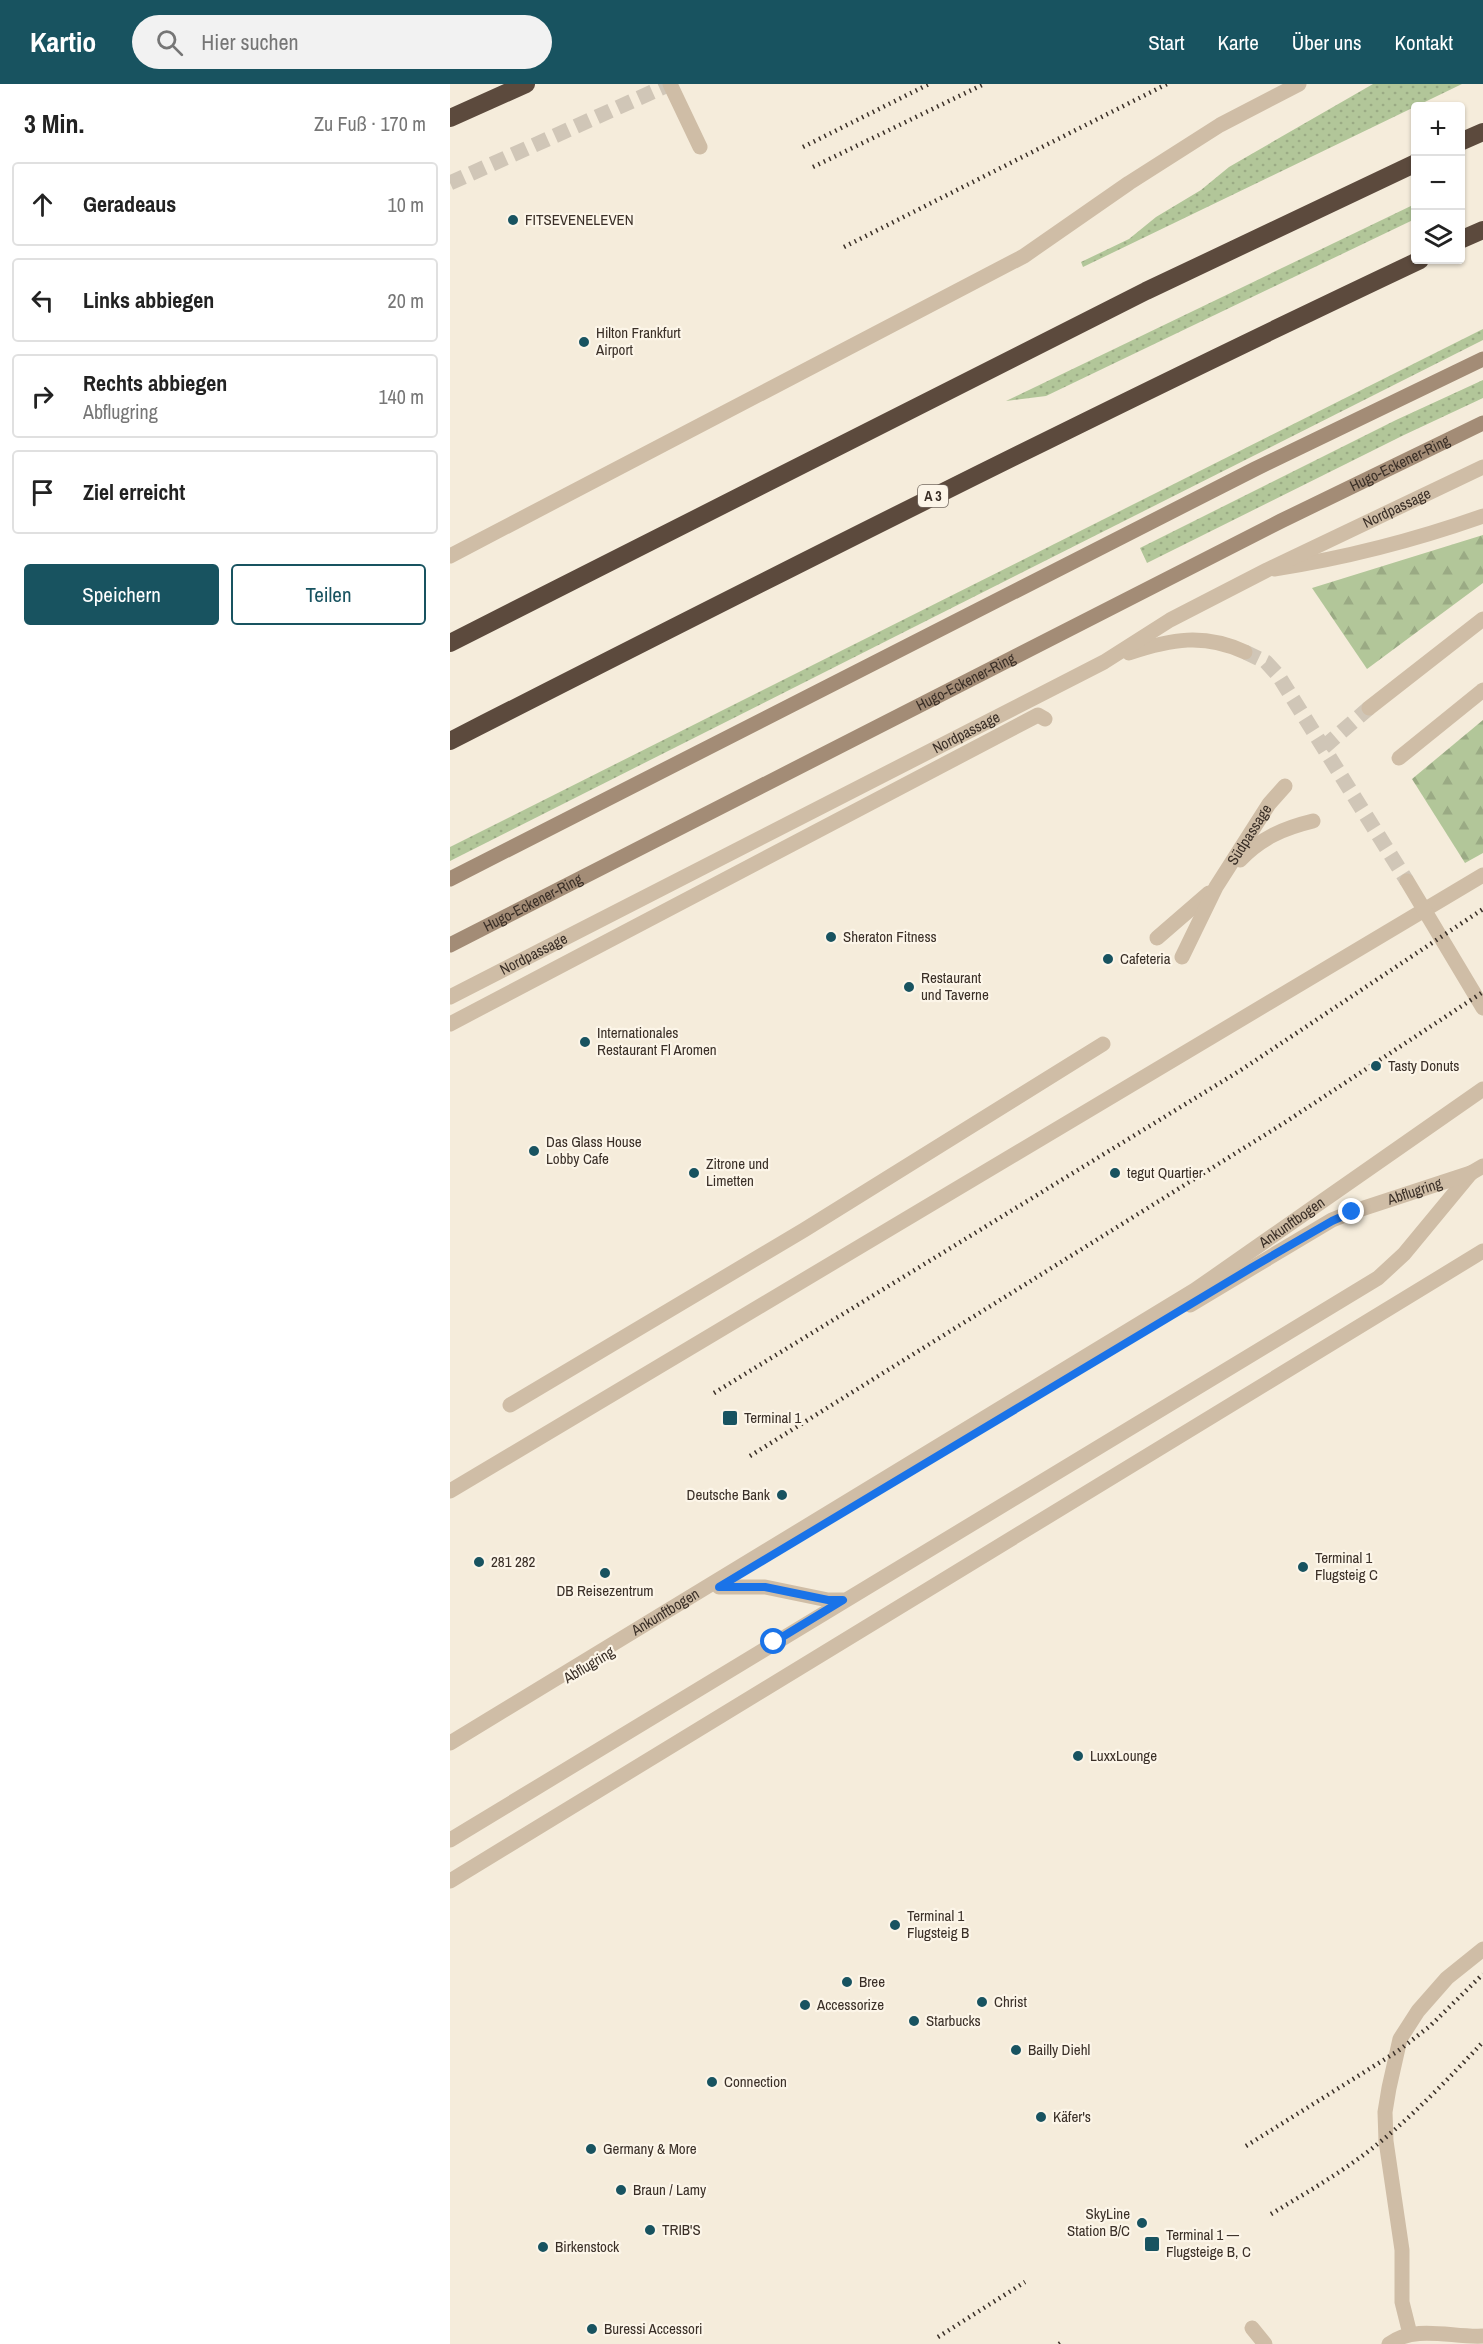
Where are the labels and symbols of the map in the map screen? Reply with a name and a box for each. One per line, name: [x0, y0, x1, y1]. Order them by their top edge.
place label: FITSEVENELEVEN: [525, 209, 634, 230]
marker: FITSEVENELEVEN: [506, 213, 520, 227]
place label: Hilton Frankfurt Airport: [595, 322, 681, 360]
marker: Hilton Frankfurt Airport: [577, 335, 591, 349]
street label: Hugo-Eckener-Ring: [1346, 430, 1453, 496]
street label: Nordpassage: [1359, 482, 1434, 533]
road number: A 3: [918, 485, 948, 507]
street label: Hugo-Eckener-Ring: [912, 647, 1019, 715]
street label: Nordpassage: [929, 706, 1003, 758]
street label: Südpassage: [1222, 800, 1276, 869]
street label: Hugo-Eckener-Ring: [479, 868, 586, 936]
place label: Sheraton Fitness: [843, 926, 937, 947]
street label: Nordpassage: [496, 928, 571, 980]
marker: Sheraton Fitness: [824, 930, 838, 944]
place label: Cafeteria: [1120, 948, 1171, 969]
marker: Cafeteria: [1101, 952, 1115, 966]
place label: Restaurant und Taverne: [921, 967, 989, 1005]
marker: Restaurant und Taverne: [902, 980, 916, 994]
place label: Internationales Restaurant Fl Aromen: [597, 1022, 717, 1060]
marker: Internationales Restaurant Fl Aromen: [578, 1035, 592, 1049]
place label: Tasty Donuts: [1388, 1055, 1459, 1076]
marker: Tasty Donuts: [1369, 1059, 1383, 1073]
place label: Das Glass House Lobby Cafe: [546, 1131, 642, 1169]
marker: Das Glass House Lobby Cafe: [527, 1144, 541, 1158]
place label: Zitrone und Limetten: [706, 1153, 769, 1191]
place label: tegut Quartier: [1127, 1162, 1203, 1183]
marker: Zitrone und Limetten: [687, 1166, 701, 1180]
marker: tegut Quartier: [1108, 1166, 1122, 1180]
street label: Abflugring: [1384, 1172, 1445, 1210]
street label: Ankunftbogen: [1254, 1192, 1329, 1253]
route end: [1338, 1198, 1364, 1224]
place label: Terminal 1: [744, 1407, 802, 1428]
marker: Terminal 1: [721, 1409, 739, 1427]
place label: Deutsche Bank: [687, 1484, 771, 1505]
marker: Deutsche Bank: [775, 1488, 789, 1502]
place label: Terminal 1 Flugsteig C: [1315, 1547, 1378, 1585]
place label: 281 282: [491, 1551, 536, 1572]
marker: 281 282: [472, 1555, 486, 1569]
marker: Terminal 1 Flugsteig C: [1296, 1560, 1310, 1574]
marker: DB Reisezentrum: [598, 1566, 612, 1580]
place label: DB Reisezentrum: [556, 1580, 654, 1601]
street label: Ankunftbogen: [626, 1583, 703, 1641]
route start: [760, 1628, 786, 1654]
street label: Abflugring: [558, 1641, 618, 1689]
place label: LuxxLounge: [1090, 1745, 1157, 1766]
marker: LuxxLounge: [1071, 1749, 1085, 1763]
place label: Terminal 1 Flugsteig B: [907, 1905, 969, 1943]
marker: Terminal 1 Flugsteig B: [888, 1918, 902, 1932]
place label: Bree: [859, 1971, 885, 1992]
marker: Bree: [840, 1975, 854, 1989]
place label: Christ: [994, 1991, 1027, 2012]
place label: Accessorize: [816, 1994, 884, 2015]
marker: Christ: [975, 1995, 989, 2009]
marker: Accessorize: [798, 1998, 812, 2012]
place label: Starbucks: [926, 2010, 981, 2031]
marker: Starbucks: [907, 2014, 921, 2028]
place label: Bailly Diehl: [1028, 2039, 1090, 2060]
marker: Bailly Diehl: [1009, 2043, 1023, 2057]
place label: Connection: [724, 2071, 787, 2092]
marker: Connection: [705, 2075, 719, 2089]
place label: Käfer's: [1053, 2106, 1091, 2127]
marker: Käfer's: [1034, 2110, 1048, 2124]
place label: Germany & More: [603, 2138, 697, 2159]
marker: Germany & More: [584, 2142, 598, 2156]
place label: Braun / Lamy: [633, 2179, 707, 2200]
marker: Braun / Lamy: [614, 2183, 628, 2197]
place label: SkyLine Station B/C: [1067, 2203, 1130, 2241]
marker: SkyLine Station B/C: [1135, 2216, 1149, 2230]
place label: TRIB'S: [662, 2219, 701, 2240]
marker: TRIB'S: [643, 2223, 657, 2237]
place label: Terminal 1 — Flugsteige B, C: [1166, 2224, 1251, 2262]
marker: Terminal 1 — Flugsteige B, C: [1143, 2235, 1161, 2253]
place label: Birkenstock: [555, 2236, 620, 2257]
marker: Birkenstock: [536, 2240, 550, 2254]
place label: Buressi Accessori: [604, 2318, 702, 2339]
marker: Buressi Accessori: [585, 2322, 599, 2336]

